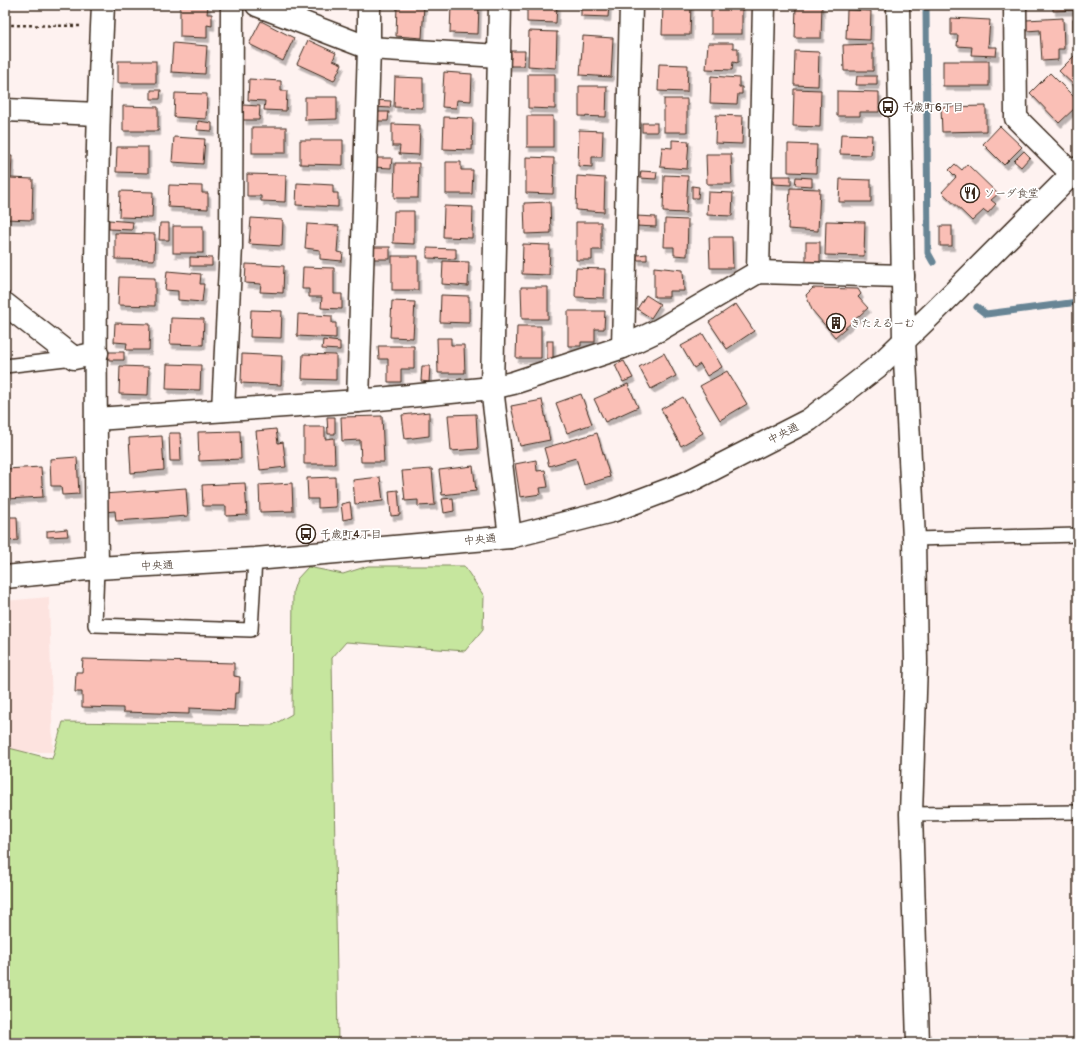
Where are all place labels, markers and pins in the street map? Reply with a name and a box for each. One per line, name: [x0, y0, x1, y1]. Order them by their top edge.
bus stop icon: 千歳町6丁目: [877, 96, 899, 118]
place label: 千歳町6丁目: [902, 101, 964, 114]
restaurant icon: ソーダ食堂: [959, 182, 981, 204]
place label: ソーダ食堂: [984, 187, 1039, 200]
building icon: きたえるーむ: [825, 312, 847, 334]
place label: きたえるーむ: [850, 317, 915, 330]
bus stop icon: 千歳町4丁目: [295, 523, 317, 545]
place label: 千歳町4丁目: [320, 528, 382, 541]

